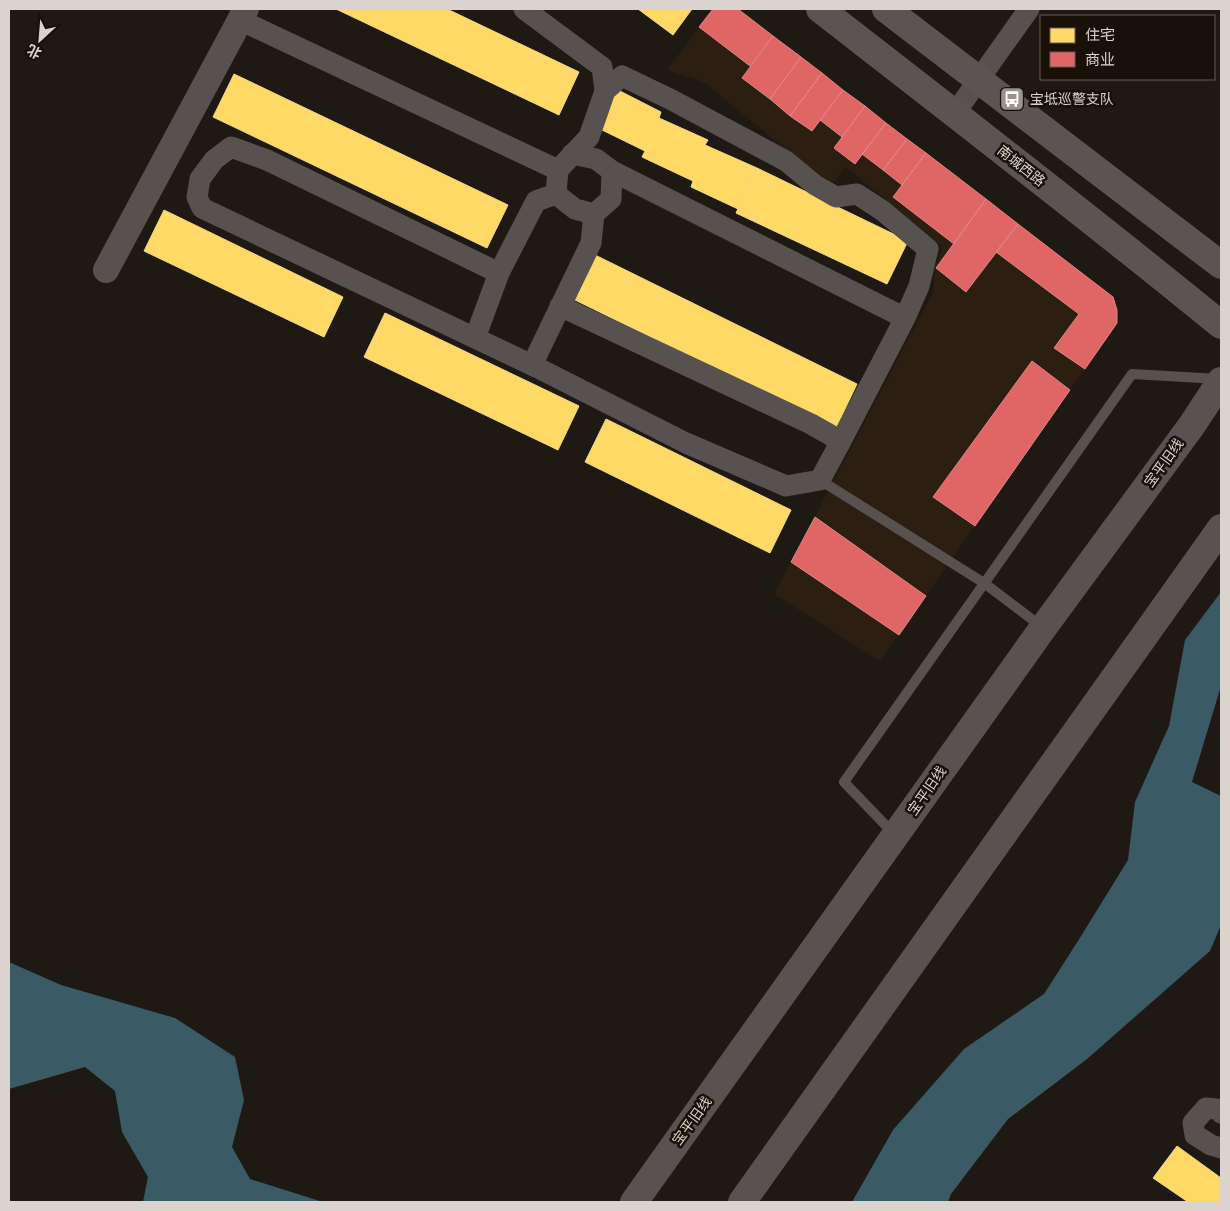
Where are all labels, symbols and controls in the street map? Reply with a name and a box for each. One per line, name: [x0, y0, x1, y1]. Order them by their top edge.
north arrow: [15, 15, 65, 65]
legend: [1040, 15, 1215, 80]
text: 住宅: [1085, 26, 1115, 44]
text: 北: [25, 41, 45, 62]
text: 商业: [1085, 51, 1115, 69]
bus stop icon: 宝坻巡警支队: [999, 86, 1025, 112]
place label: 宝坻巡警支队: [1030, 91, 1114, 108]
street label: 南城西路: [994, 142, 1048, 190]
street label: 宝平旧线: [1141, 435, 1187, 491]
street label: 宝平旧线: [904, 763, 950, 819]
street label: 宝平旧线: [669, 1093, 715, 1149]

